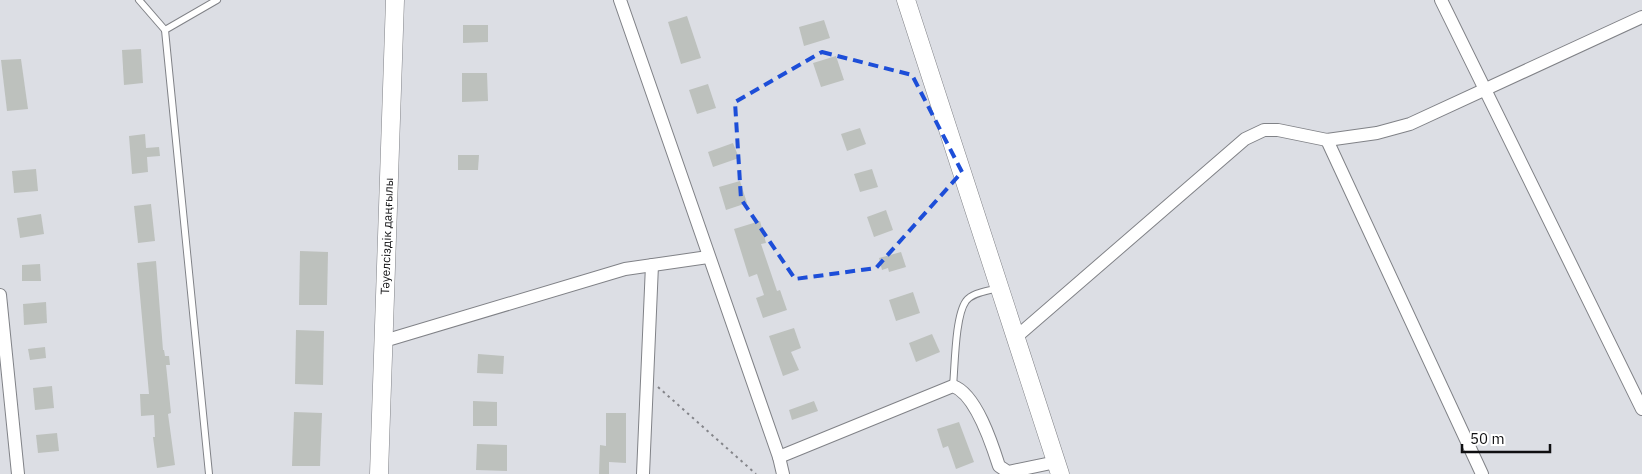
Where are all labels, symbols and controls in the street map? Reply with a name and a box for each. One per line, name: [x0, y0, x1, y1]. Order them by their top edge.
street label: Тәуелсіздік даңғылы: [377, 177, 396, 295]
scale bar: [1462, 422, 1550, 454]
text: 50 m: [1470, 429, 1505, 448]

